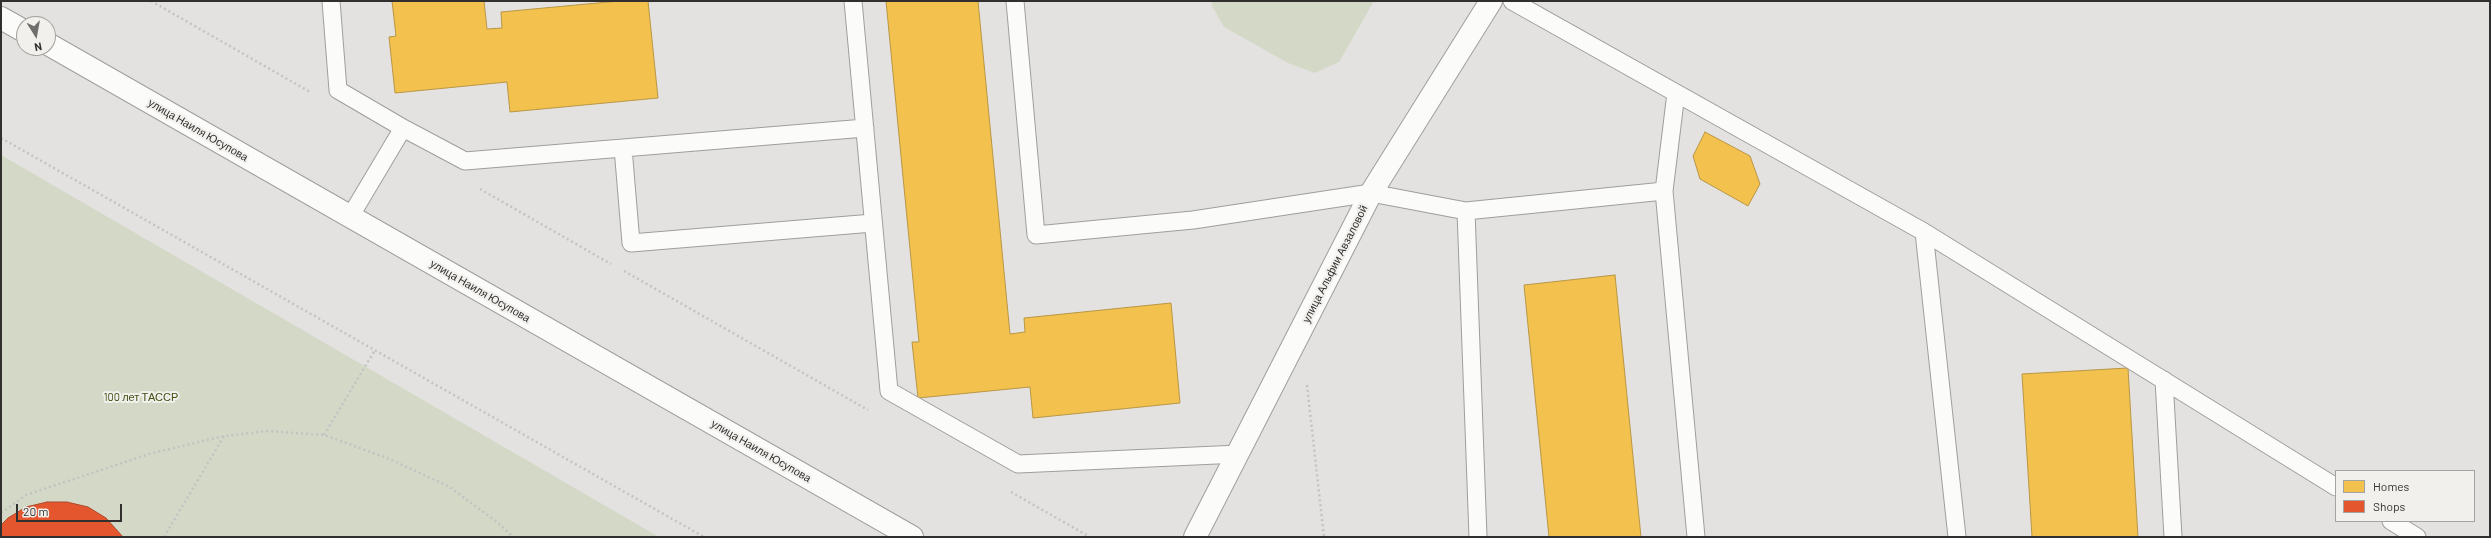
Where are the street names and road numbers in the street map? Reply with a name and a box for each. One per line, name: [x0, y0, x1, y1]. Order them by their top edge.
street label: улица Наиля Юсупова: [146, 96, 250, 164]
street label: улица Альфии Авзаловой: [1300, 203, 1370, 325]
street label: улица Наиля Юсупова: [428, 257, 532, 325]
street label: улица Наиля Юсупова: [709, 417, 813, 485]

